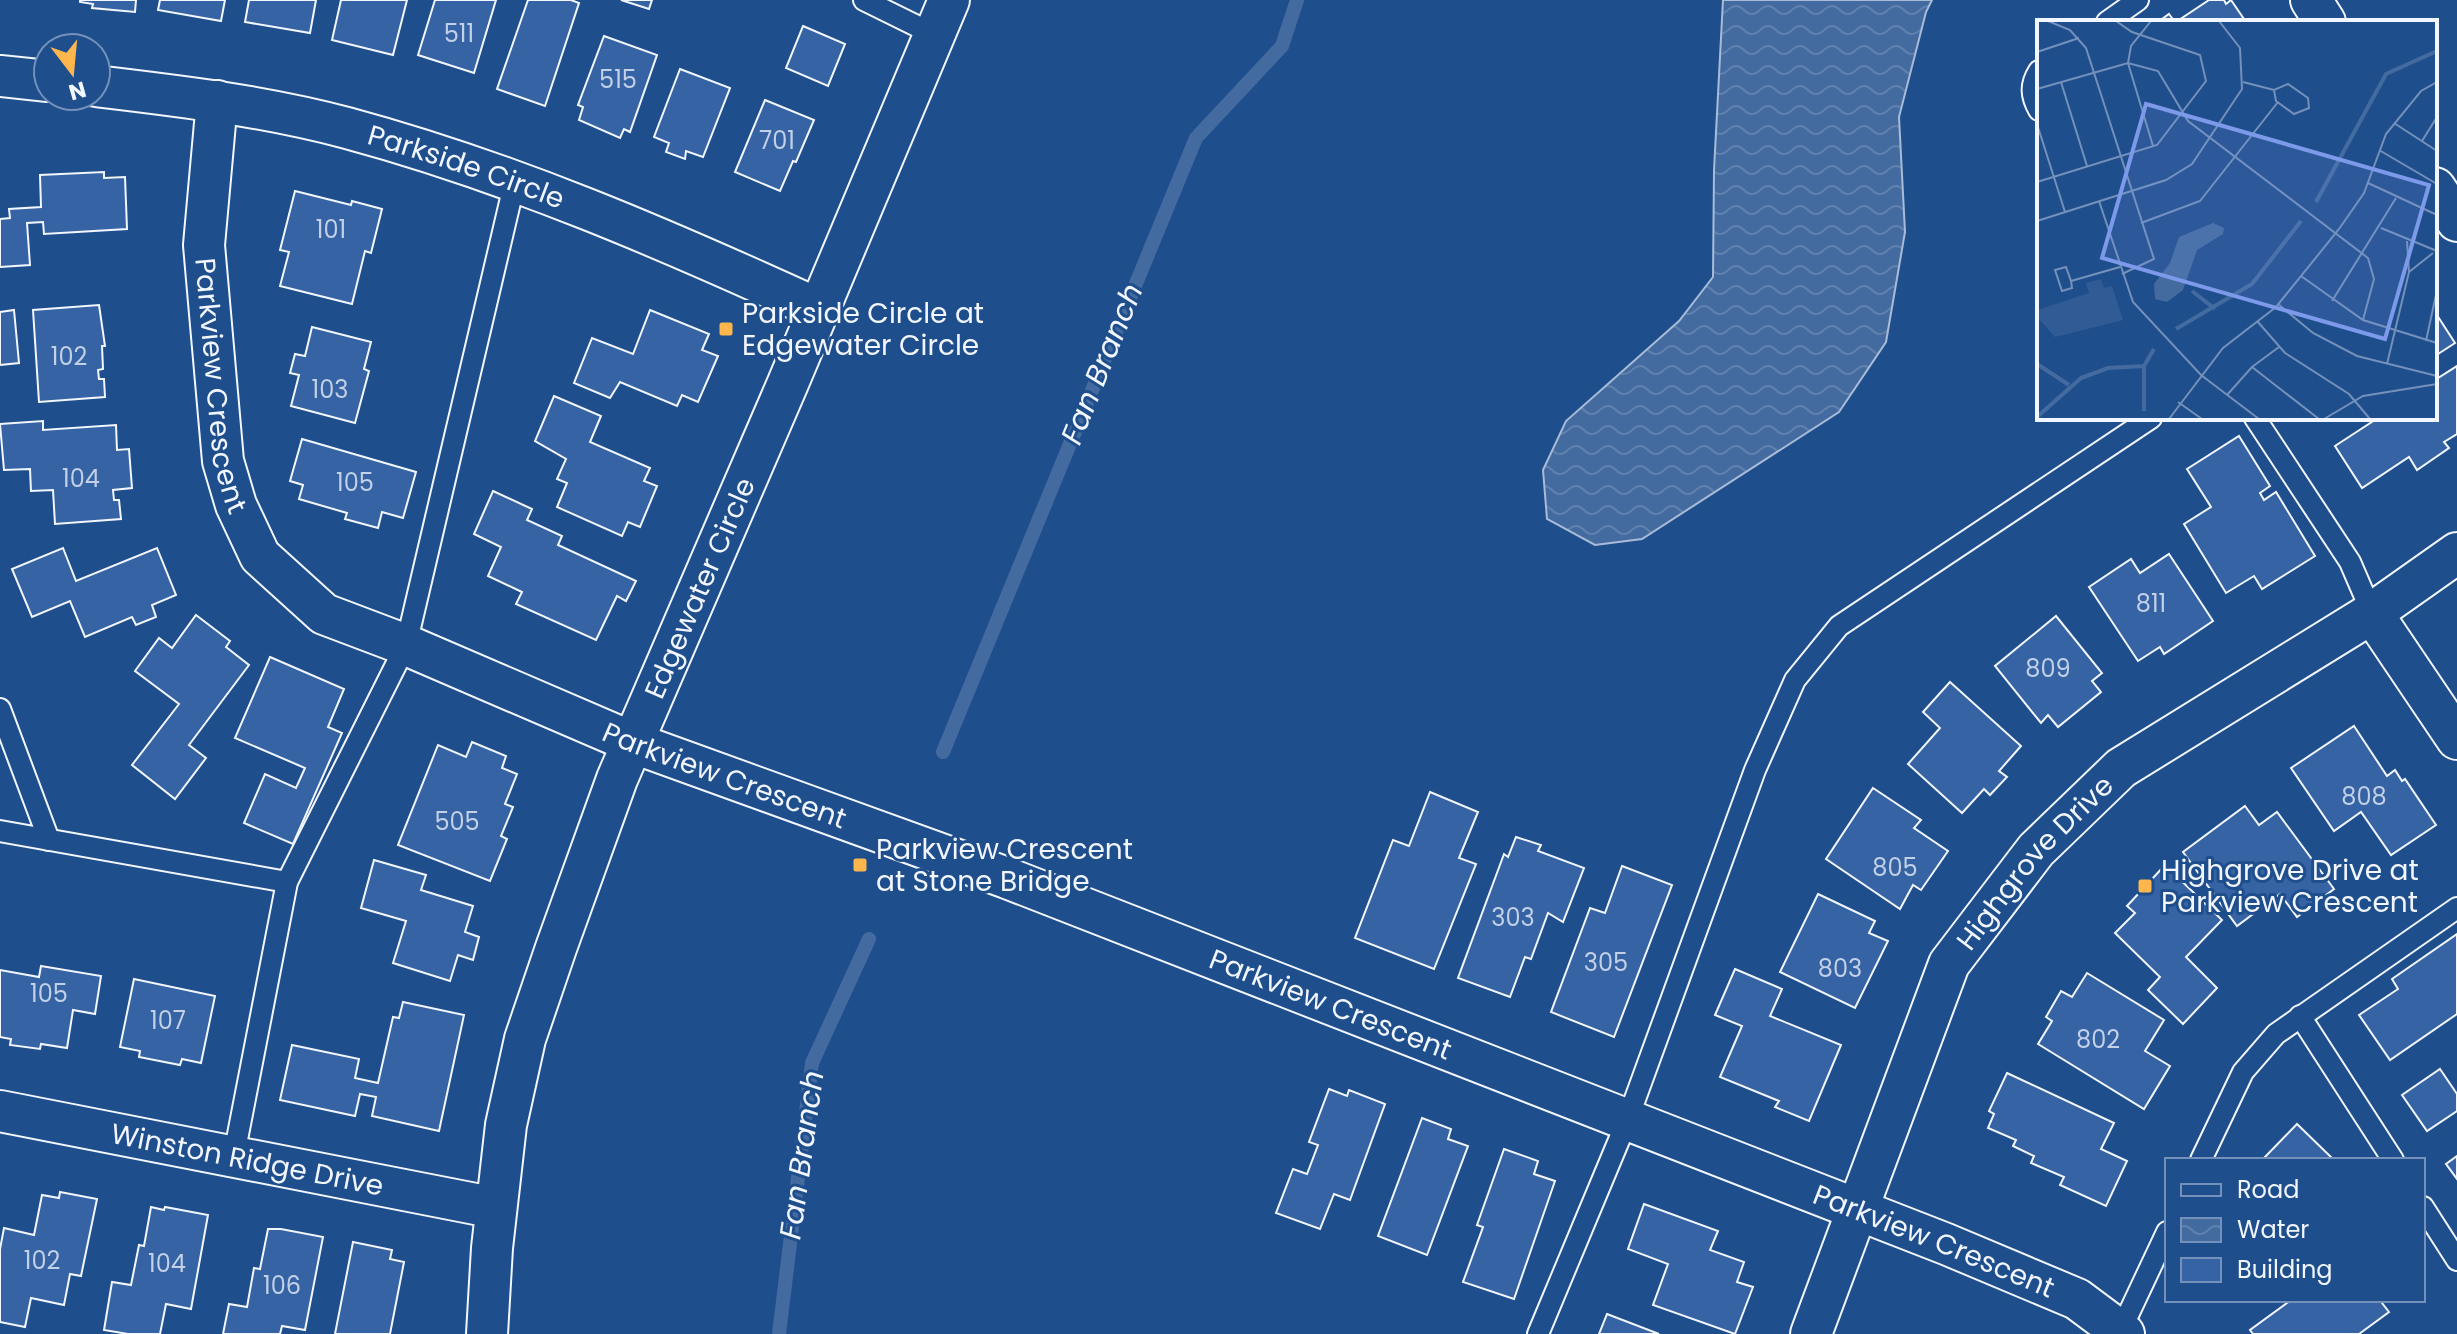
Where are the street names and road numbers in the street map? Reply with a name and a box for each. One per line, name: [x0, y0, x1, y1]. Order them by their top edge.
street label: Parkside Circle: [363, 116, 570, 218]
street label: Parkview Crescent: [185, 256, 256, 520]
street label: Edgewater Circle: [635, 471, 765, 705]
street label: Parkview Crescent: [596, 713, 852, 838]
street label: Highgrove Drive: [1948, 767, 2122, 958]
street label: Parkview Crescent: [1204, 940, 1457, 1069]
street label: Winston Ridge Drive: [107, 1114, 387, 1206]
street label: Parkview Crescent: [1807, 1175, 2060, 1307]

